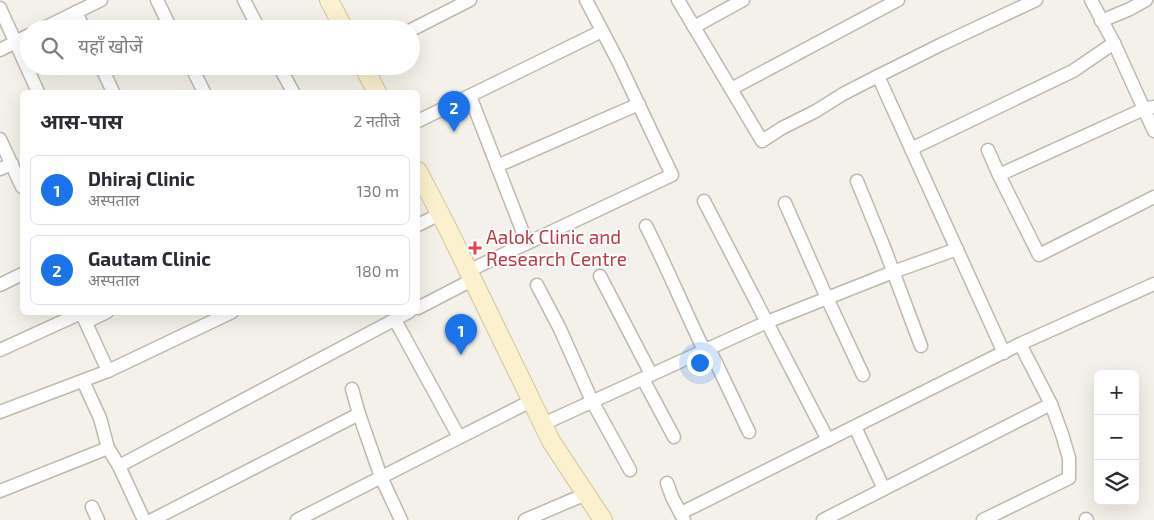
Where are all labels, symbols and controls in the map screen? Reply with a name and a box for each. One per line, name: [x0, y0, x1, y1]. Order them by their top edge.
search box: [20, 20, 420, 75]
icon: search: [38, 34, 66, 62]
text: यहाँ खोजें: [78, 34, 143, 57]
pin: 2: [438, 91, 470, 132]
text: आस-पास: [40, 108, 123, 133]
text: 2 नतीजे: [353, 111, 400, 130]
text: Dhiraj Clinic: [88, 167, 195, 190]
text: 1: [54, 181, 60, 200]
text: 130 m: [357, 181, 399, 200]
text: अस्पताल: [88, 190, 140, 209]
place label: Aalok Clinic and Research Centre: [486, 225, 627, 270]
marker: Aalok Clinic and Research Centre: [468, 241, 482, 255]
text: Gautam Clinic: [88, 247, 211, 270]
text: 2: [52, 261, 62, 280]
text: 180 m: [356, 261, 399, 280]
text: अस्पताल: [88, 270, 140, 289]
pin: 1: [445, 314, 477, 355]
your location: [687, 350, 713, 376]
map controls: [1094, 370, 1139, 505]
button: +: [1094, 370, 1139, 415]
button: −: [1094, 415, 1139, 460]
button: layers: [1094, 460, 1139, 505]

